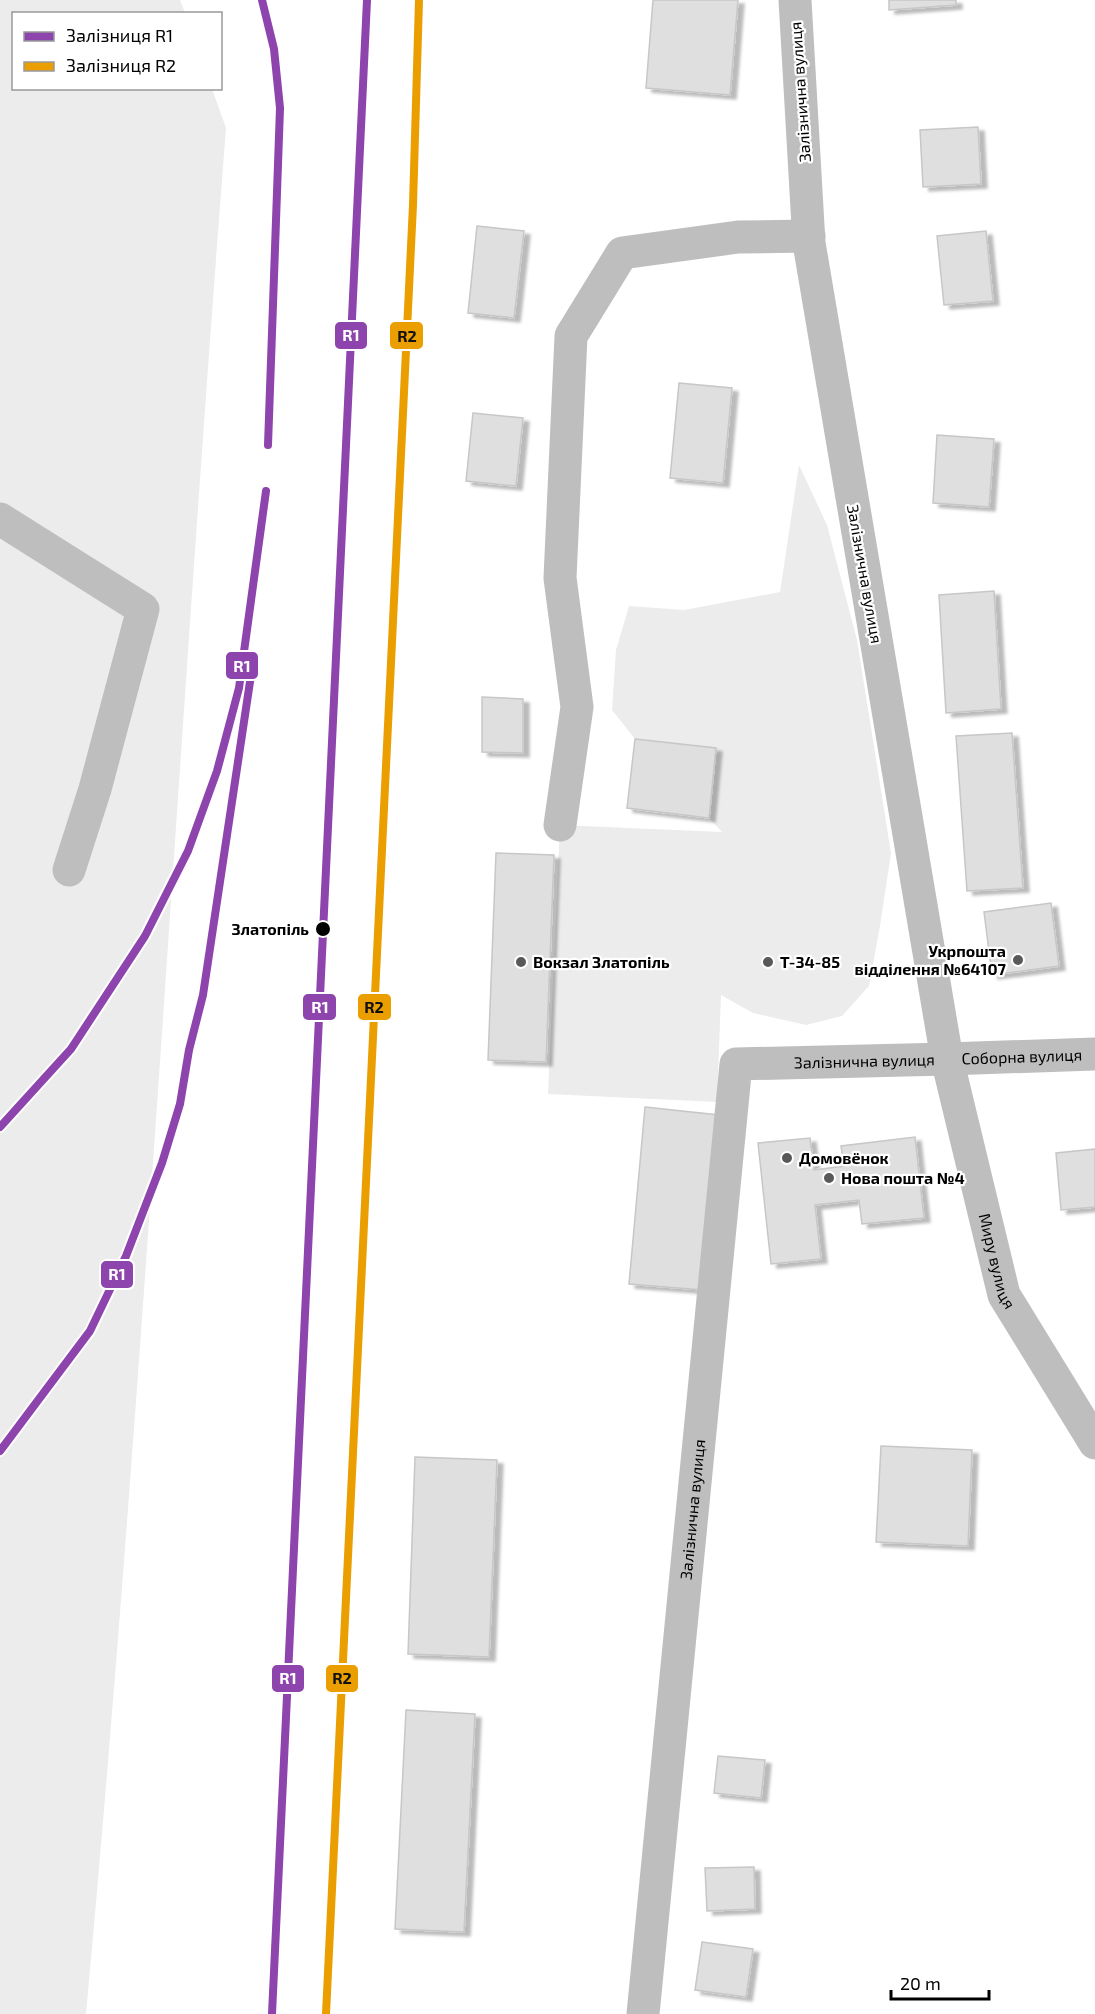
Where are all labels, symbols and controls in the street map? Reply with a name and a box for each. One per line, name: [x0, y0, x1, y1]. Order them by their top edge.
legend: [12, 12, 222, 90]
street label: Залізнична вулиця: [785, 21, 815, 163]
text: Залізниця R1: [66, 24, 173, 46]
text: Залізниця R2: [66, 54, 176, 76]
line badge: R1: [334, 321, 368, 350]
line badge: R2: [389, 321, 424, 350]
text: R1: [342, 325, 360, 344]
text: R2: [397, 326, 417, 345]
street label: Залізнична вулиця: [843, 503, 887, 645]
line badge: R1: [225, 651, 259, 680]
text: R1: [233, 656, 251, 675]
place label: Златопіль: [231, 919, 309, 938]
marker: Златопіль: [314, 920, 332, 938]
place label: Укрпошта відділення №64107: [855, 941, 1007, 978]
place label: Вокзал Златопіль: [533, 952, 670, 971]
place label: Т-34-85: [780, 952, 840, 971]
marker: Укрпошта відділення №64107: [1011, 953, 1025, 967]
marker: Вокзал Златопіль: [514, 955, 528, 969]
marker: Т-34-85: [761, 955, 775, 969]
line badge: R1: [302, 993, 337, 1021]
line badge: R2: [357, 993, 392, 1021]
text: R1: [311, 997, 329, 1016]
text: R2: [364, 997, 384, 1016]
street label: Соборна вулиця: [961, 1044, 1083, 1068]
street label: Залізнична вулиця: [794, 1049, 935, 1072]
place label: Домовёнок: [799, 1148, 889, 1167]
marker: Домовёнок: [780, 1151, 794, 1165]
place label: Нова пошта №4: [841, 1168, 965, 1187]
marker: Нова пошта №4: [822, 1171, 836, 1185]
street label: Миру вулиця: [976, 1211, 1020, 1312]
line badge: R1: [100, 1260, 134, 1289]
text: R1: [108, 1264, 126, 1283]
street label: Залізнична вулиця: [676, 1438, 708, 1580]
line badge: R1: [271, 1664, 305, 1693]
line badge: R2: [325, 1664, 359, 1693]
text: R1: [279, 1668, 297, 1687]
text: R2: [332, 1668, 352, 1687]
scale bar: [891, 1963, 988, 2001]
text: 20 m: [900, 1972, 941, 1994]

